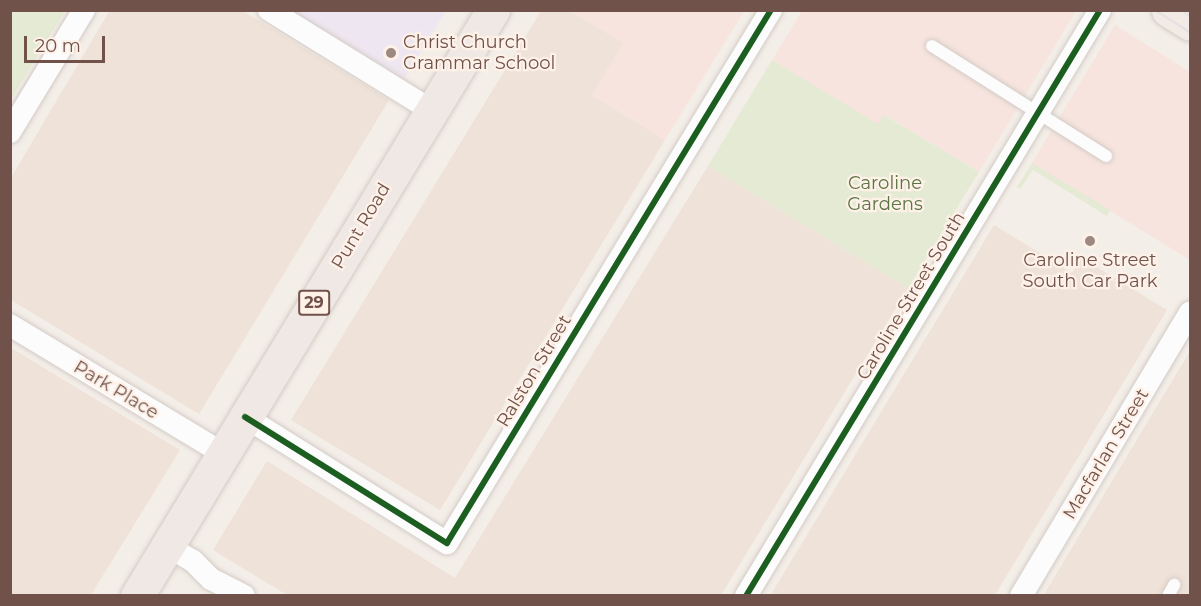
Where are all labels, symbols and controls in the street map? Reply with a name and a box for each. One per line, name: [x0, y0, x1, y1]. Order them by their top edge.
scale bar: [27, 24, 108, 62]
place label: Christ Church Grammar School: [403, 32, 555, 74]
text: 20 m: [35, 35, 81, 57]
marker: Christ Church Grammar School: [384, 46, 398, 60]
park label: Caroline Gardens: [847, 173, 923, 216]
street label: Punt Road: [327, 179, 395, 273]
street label: Caroline Street South: [852, 208, 970, 384]
marker: Caroline Street South Car Park: [1083, 234, 1097, 248]
place label: Caroline Street South Car Park: [1023, 250, 1157, 292]
road number: 29: [298, 290, 330, 316]
street label: Ralston Street: [492, 311, 576, 431]
street label: Park Place: [70, 356, 162, 424]
street label: Macfarlan Street: [1059, 385, 1153, 523]

